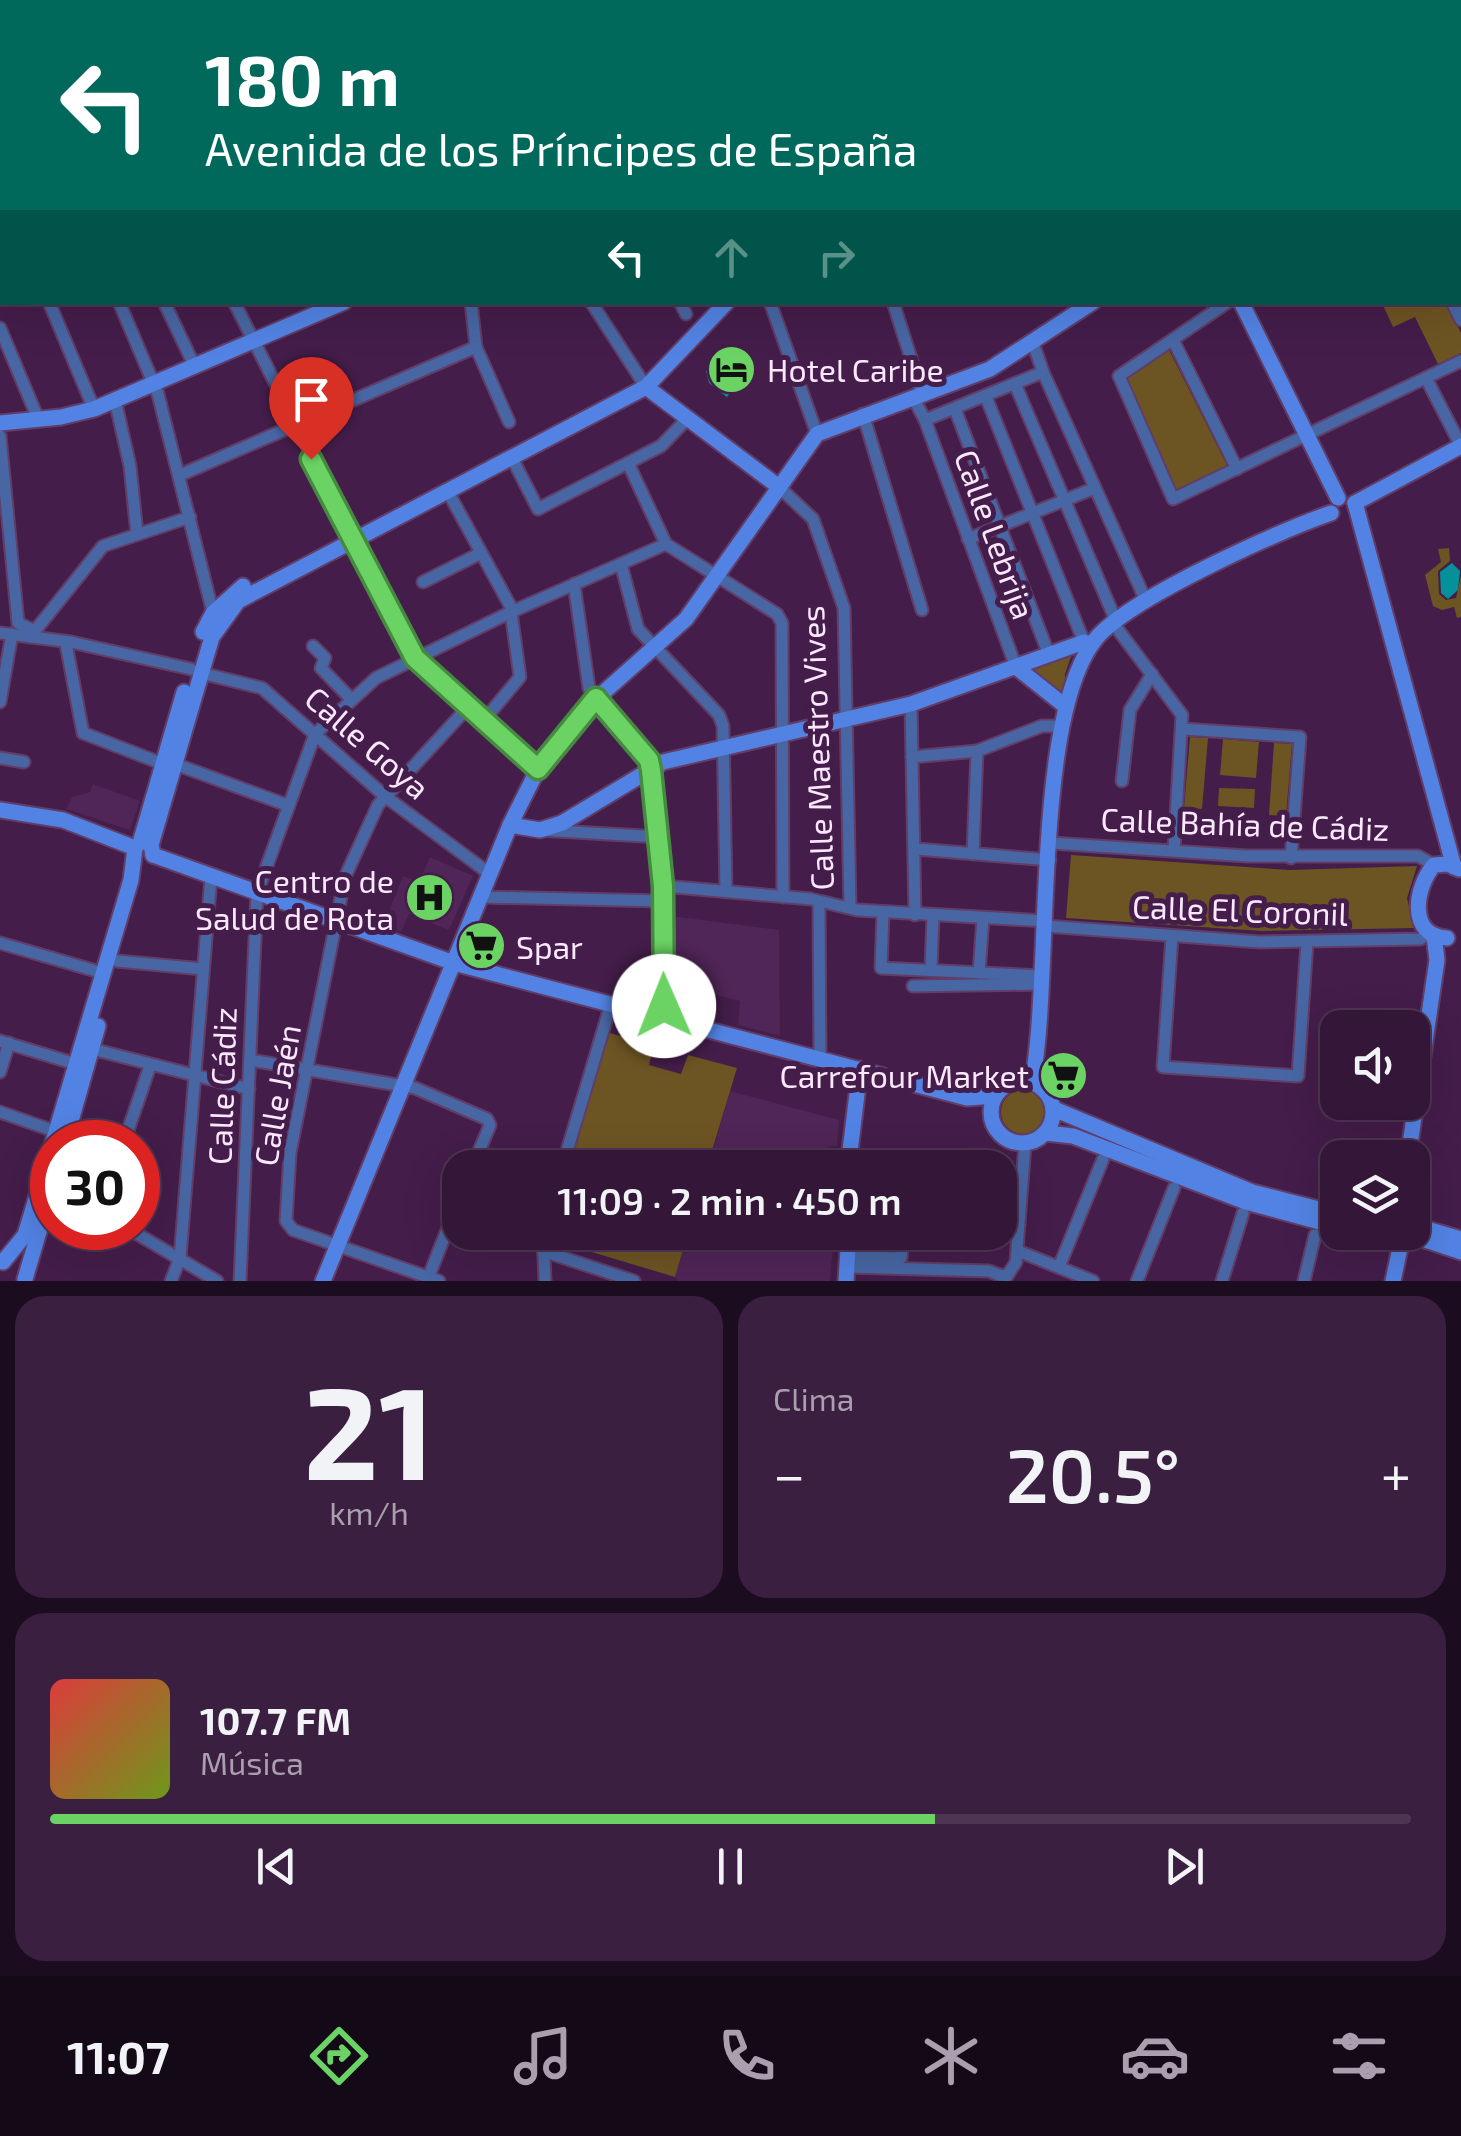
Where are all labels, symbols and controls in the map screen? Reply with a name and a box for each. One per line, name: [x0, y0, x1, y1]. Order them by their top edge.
text: 180 m: [205, 36, 400, 120]
icon: left: [40, 40, 170, 170]
text: Avenida de los Príncipes de España: [205, 121, 917, 175]
icon: left: [599, 230, 654, 285]
icon: ahead: [704, 230, 759, 285]
icon: right: [809, 230, 864, 285]
hotel icon: Hotel Caribe: [706, 343, 758, 395]
place label: Hotel Caribe: [767, 350, 944, 388]
pin: [269, 357, 354, 460]
icon: arrive: [284, 372, 339, 427]
street label: Calle Lebrija: [947, 444, 1044, 624]
street label: Calle Maestro Vives: [792, 605, 840, 891]
street label: Calle Goya: [298, 678, 438, 806]
street label: Calle Bahía de Cádiz: [1100, 799, 1390, 847]
place label: Centro de Salud de Rota: [195, 861, 394, 936]
hospital icon: Centro de Salud de Rota: [403, 872, 455, 924]
street label: Calle El Coronil: [1131, 886, 1349, 932]
supermarket icon: Spar: [455, 920, 507, 972]
place label: Spar: [516, 927, 583, 965]
position arrow: [612, 954, 716, 1058]
street label: Calle Cádiz: [199, 1007, 243, 1165]
map controls: [1320, 1010, 1430, 1250]
button: sound: [1320, 1010, 1430, 1120]
street label: Calle Jaén: [245, 1021, 307, 1169]
supermarket icon: Carrefour Market: [1038, 1049, 1090, 1101]
place label: Carrefour Market: [779, 1056, 1029, 1094]
speed limit sign: 30: [30, 1120, 160, 1250]
button: layers: [1320, 1140, 1430, 1250]
text: 11:09 · 2 min · 450 m: [557, 1177, 902, 1223]
text: 21: [303, 1350, 435, 1506]
text: Clima: [773, 1379, 854, 1417]
text: 20.5°: [1006, 1428, 1180, 1518]
text: −: [773, 1440, 805, 1506]
text: +: [1381, 1440, 1411, 1506]
text: km/h: [329, 1493, 409, 1531]
text: 107.7 FM: [200, 1697, 351, 1743]
text: Música: [200, 1743, 304, 1781]
icon: previous: [249, 1839, 304, 1894]
icon: pause: [703, 1839, 758, 1894]
icon: next: [1157, 1839, 1212, 1894]
icon: directions: [304, 2021, 374, 2091]
icon: music: [508, 2021, 578, 2091]
icon: phone: [712, 2021, 782, 2091]
icon: climate: [916, 2021, 986, 2091]
icon: car: [1120, 2021, 1190, 2091]
icon: filters: [1324, 2021, 1394, 2091]
text: 11:07: [67, 2029, 170, 2083]

